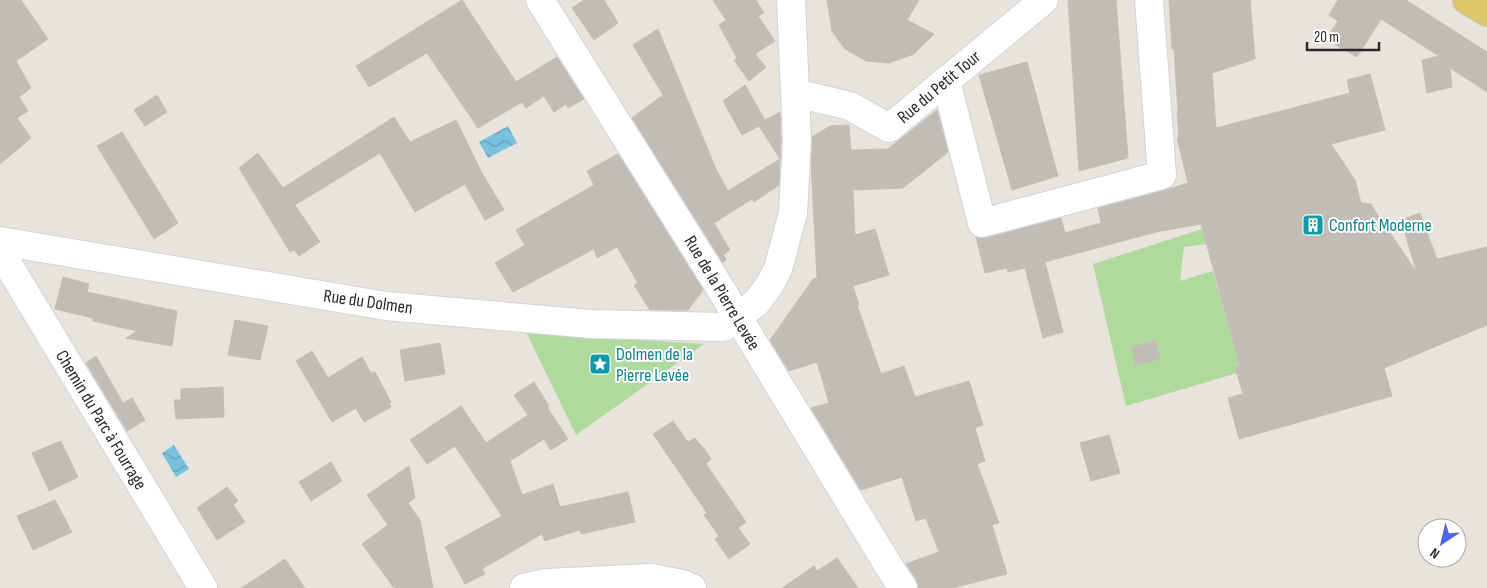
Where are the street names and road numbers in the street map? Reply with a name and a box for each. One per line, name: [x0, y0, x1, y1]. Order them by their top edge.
street label: Rue du Petit Tour: [893, 46, 985, 128]
street label: Rue de la Pierre Levée: [680, 232, 764, 354]
street label: Rue du Dolmen: [322, 285, 414, 319]
street label: Chemin du Parc à Fourrage: [51, 346, 151, 494]

